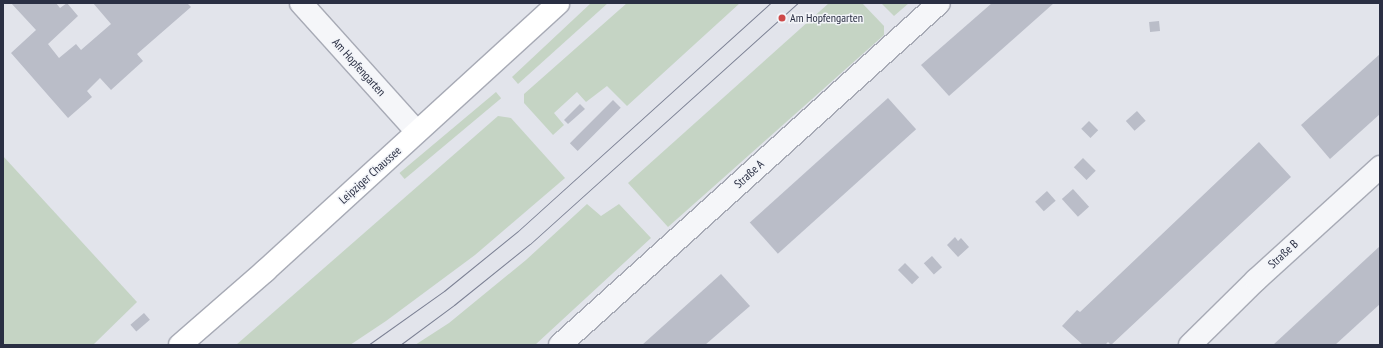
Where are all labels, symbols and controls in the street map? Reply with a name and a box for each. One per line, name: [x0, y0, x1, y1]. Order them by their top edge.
place label: Am Hopfengarten: [790, 11, 863, 25]
marker: Am Hopfengarten: [777, 13, 787, 23]
street label: Am Hopfengarten: [329, 35, 389, 99]
street label: Leipziger Chaussee: [336, 143, 404, 207]
street label: Straße A: [731, 157, 767, 191]
street label: Straße B: [1265, 237, 1301, 271]

